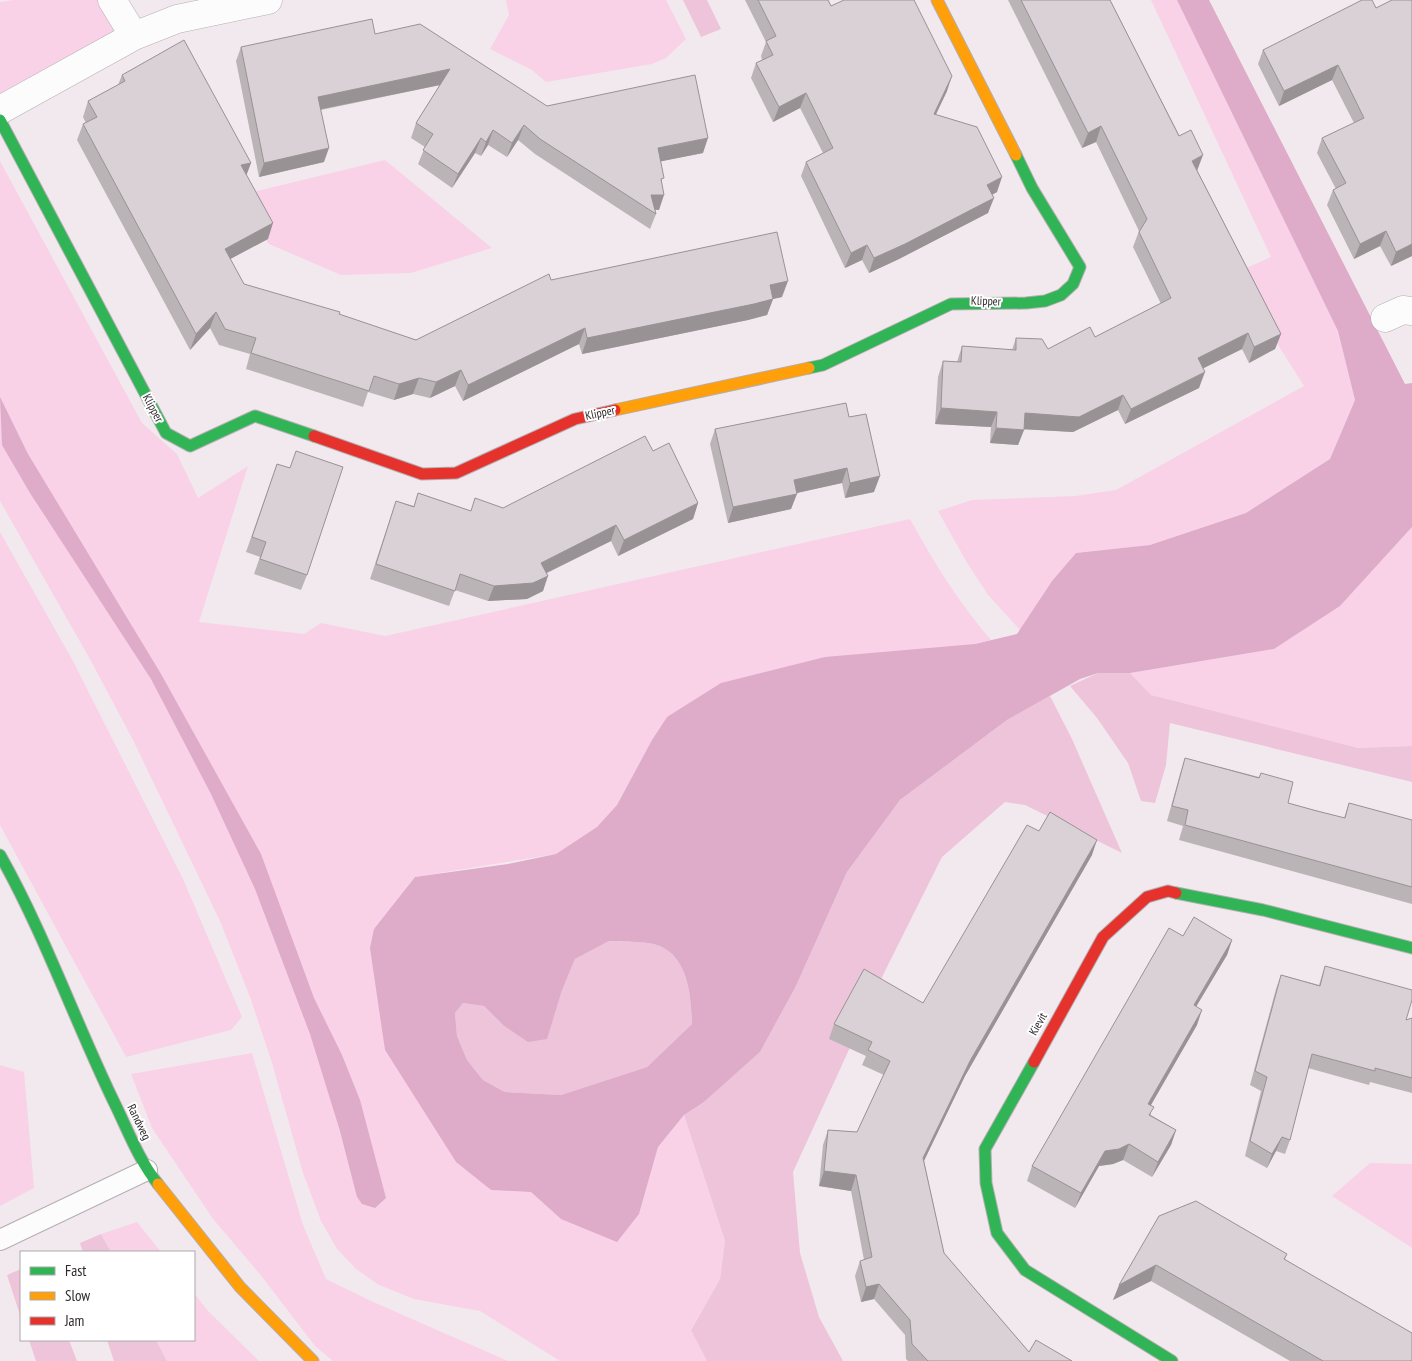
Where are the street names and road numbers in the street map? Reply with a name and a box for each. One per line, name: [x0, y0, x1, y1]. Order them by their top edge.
street label: Klipper: [971, 292, 1002, 309]
street label: Klipper: [140, 391, 167, 425]
street label: Klipper: [584, 402, 617, 423]
street label: Kievit: [1025, 1009, 1050, 1038]
street label: Randweg: [124, 1101, 155, 1142]

